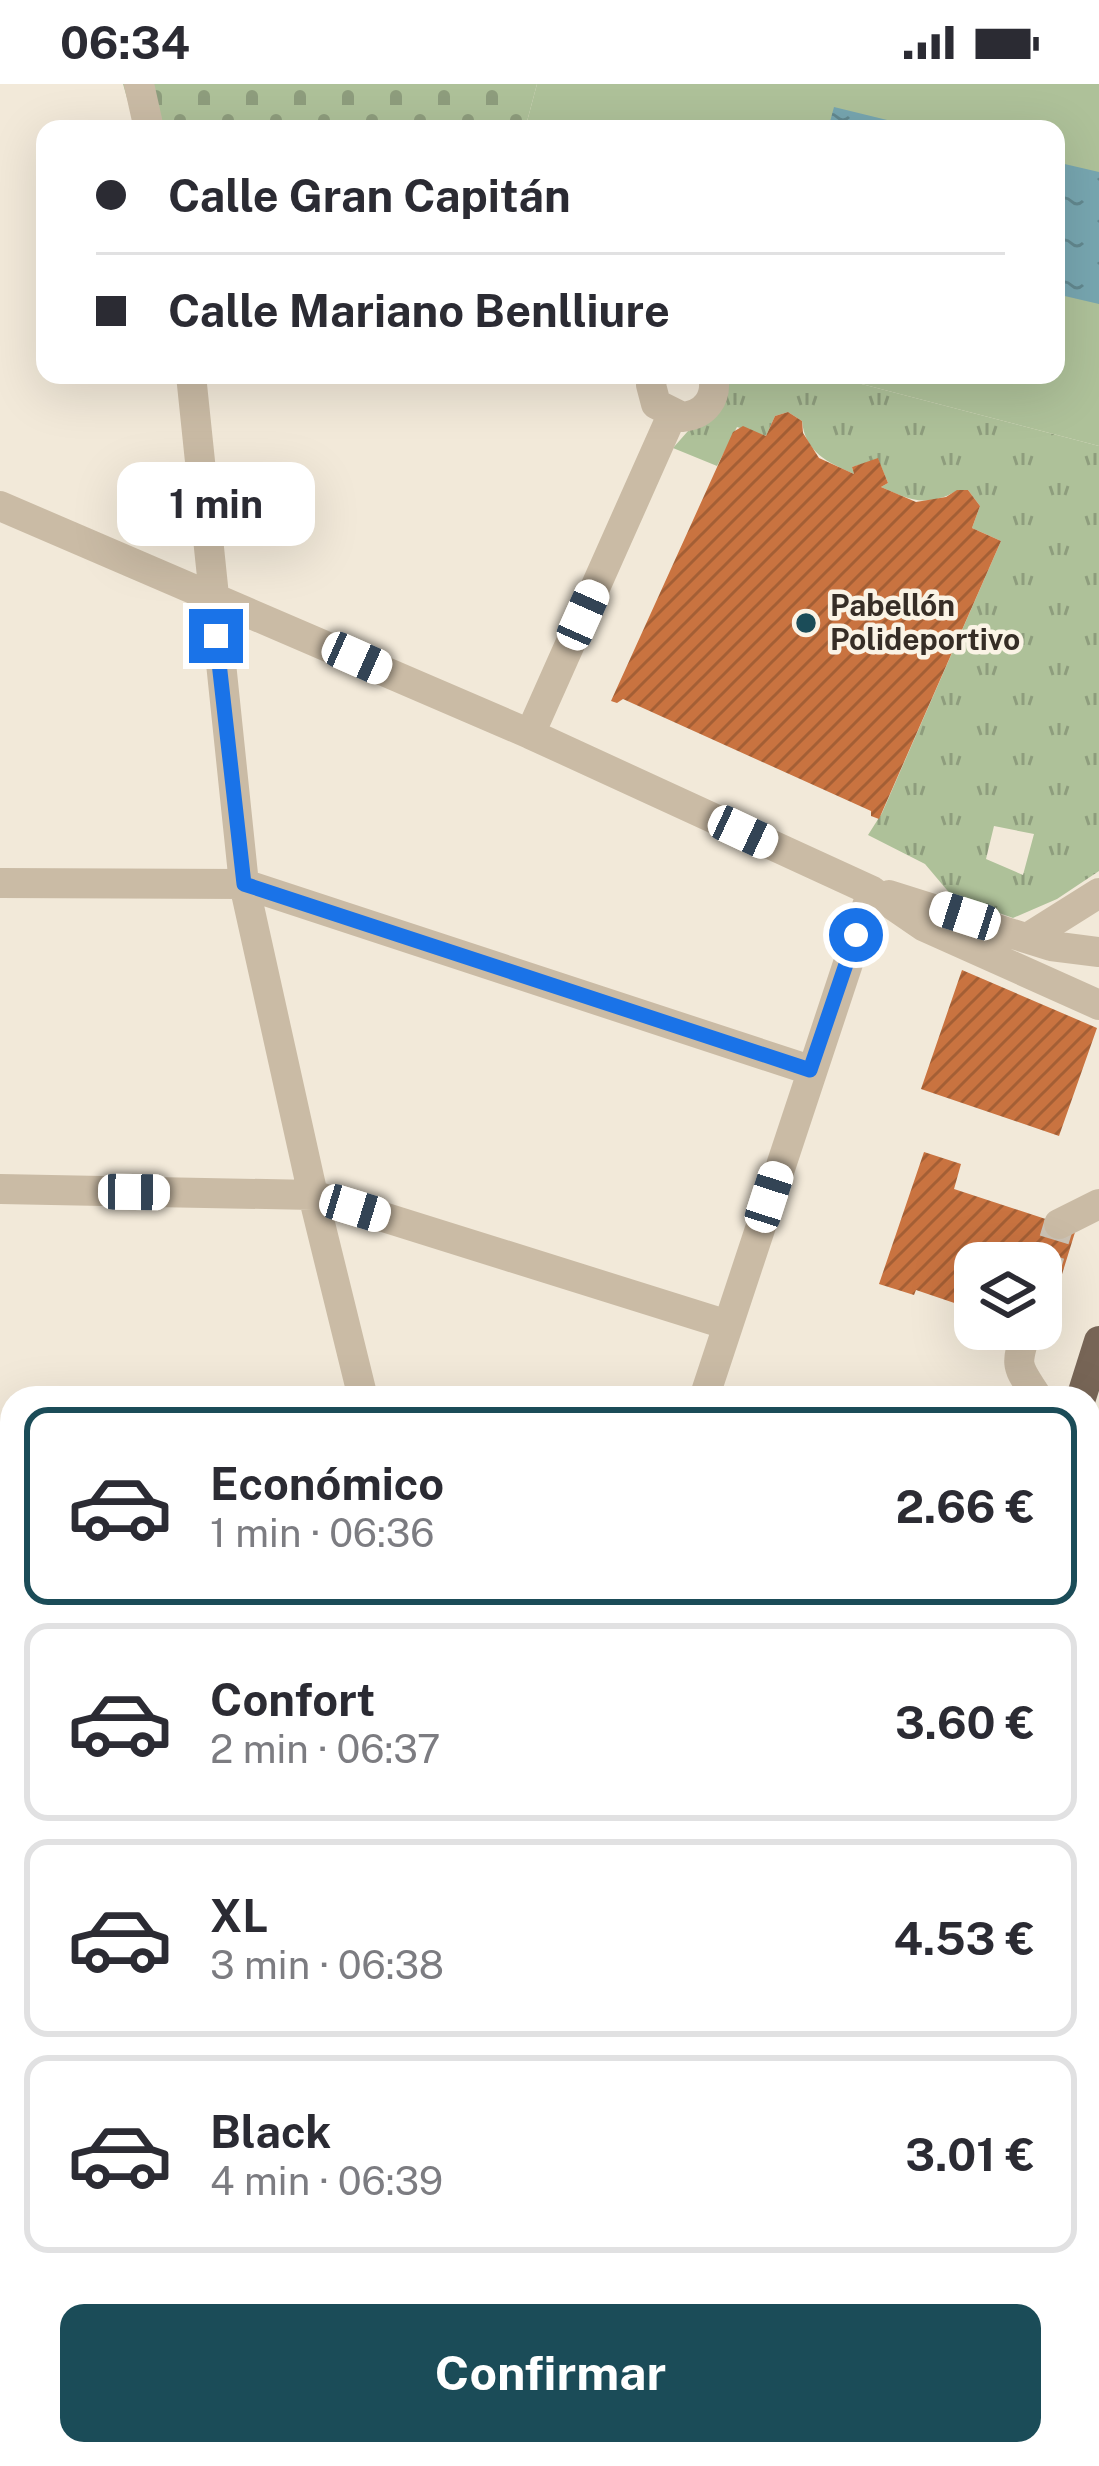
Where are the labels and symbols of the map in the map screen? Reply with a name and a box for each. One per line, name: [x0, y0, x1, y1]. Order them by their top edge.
callout: 1 min: [117, 462, 315, 546]
car: [552, 575, 614, 655]
place label: Pabellón Polideportivo: [830, 587, 1020, 657]
route end: [189, 609, 243, 663]
marker: Pabellón Polideportivo: [793, 610, 819, 636]
car: [317, 627, 397, 689]
car: [703, 800, 783, 864]
car: [925, 888, 1005, 944]
route start: [829, 908, 883, 962]
car: [741, 1157, 797, 1237]
car: [98, 1173, 170, 1211]
car: [315, 1180, 395, 1236]

